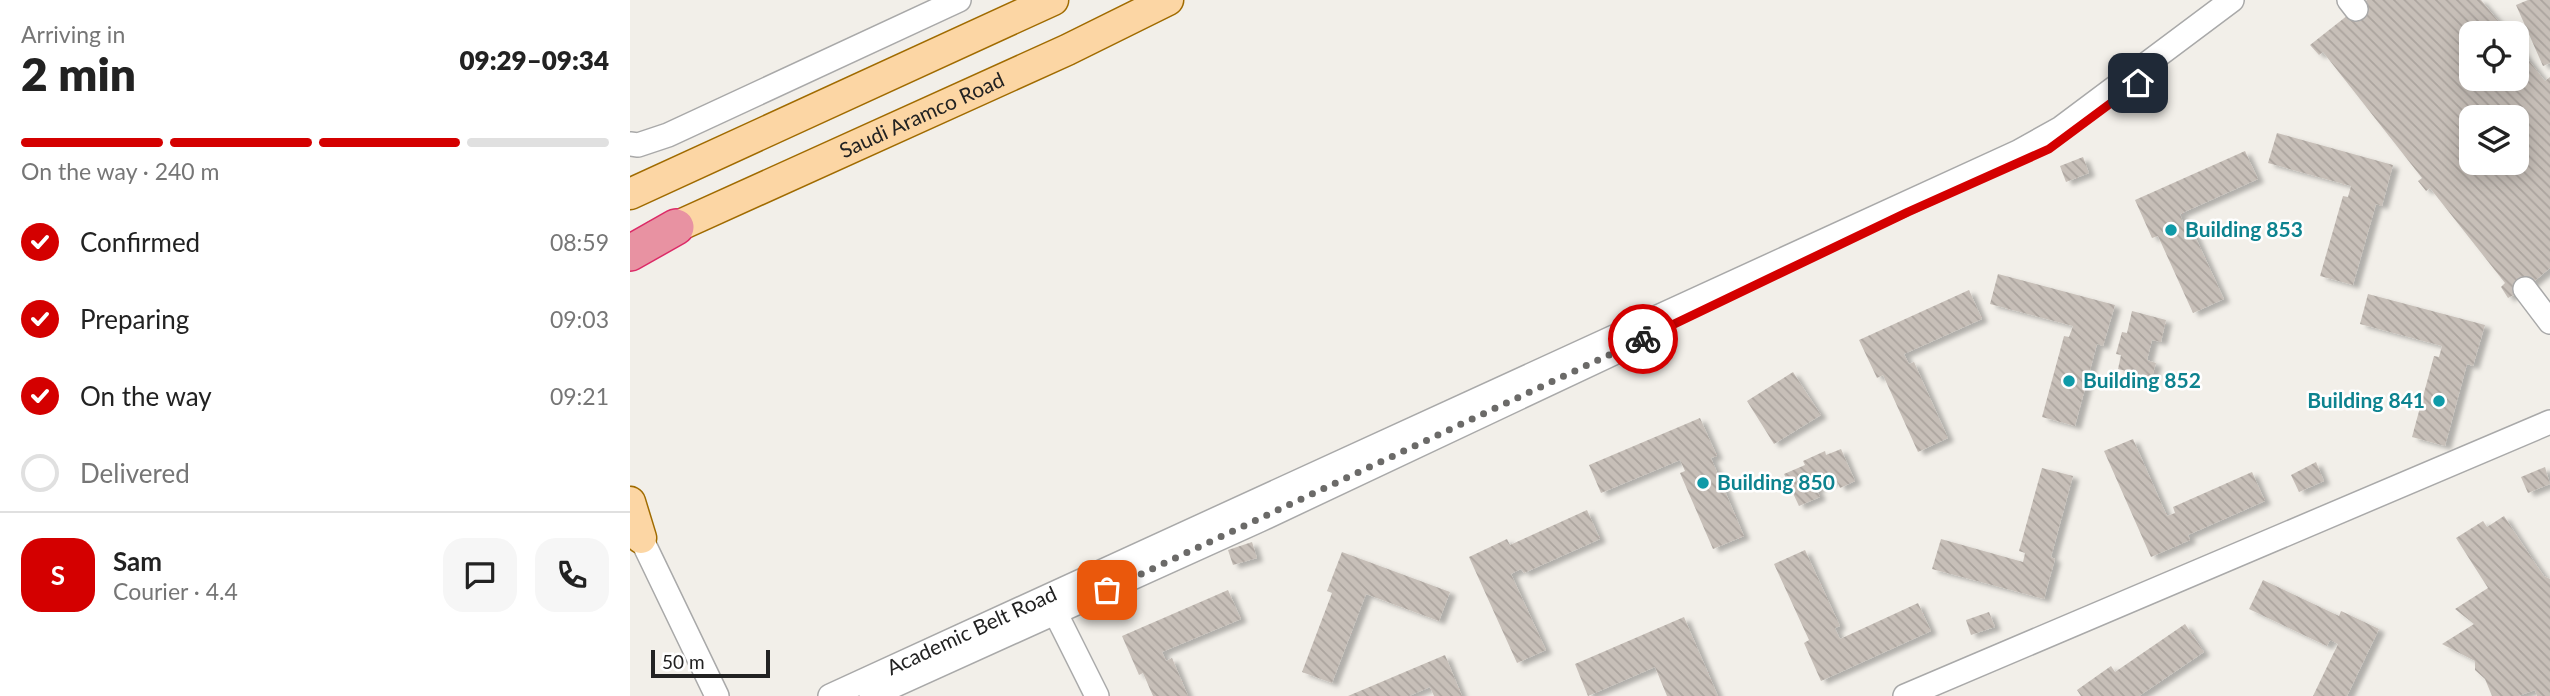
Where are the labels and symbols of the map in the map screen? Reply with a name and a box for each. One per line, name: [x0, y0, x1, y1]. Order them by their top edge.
pin: [2108, 53, 2168, 113]
street label: Saudi Aramco Road: [835, 66, 1008, 162]
place label: Building 853: [2185, 216, 2303, 241]
marker: Building 853: [2163, 222, 2179, 238]
courier: [1608, 304, 1678, 374]
place label: Building 852: [2083, 367, 2201, 392]
marker: Building 852: [2061, 373, 2077, 389]
place label: Building 841: [2307, 387, 2425, 412]
marker: Building 841: [2431, 393, 2447, 409]
place label: Building 850: [1717, 469, 1835, 494]
marker: Building 850: [1695, 475, 1711, 491]
pin: [1077, 560, 1137, 620]
street label: Academic Belt Road: [882, 580, 1060, 679]
scale bar: [651, 647, 770, 679]

